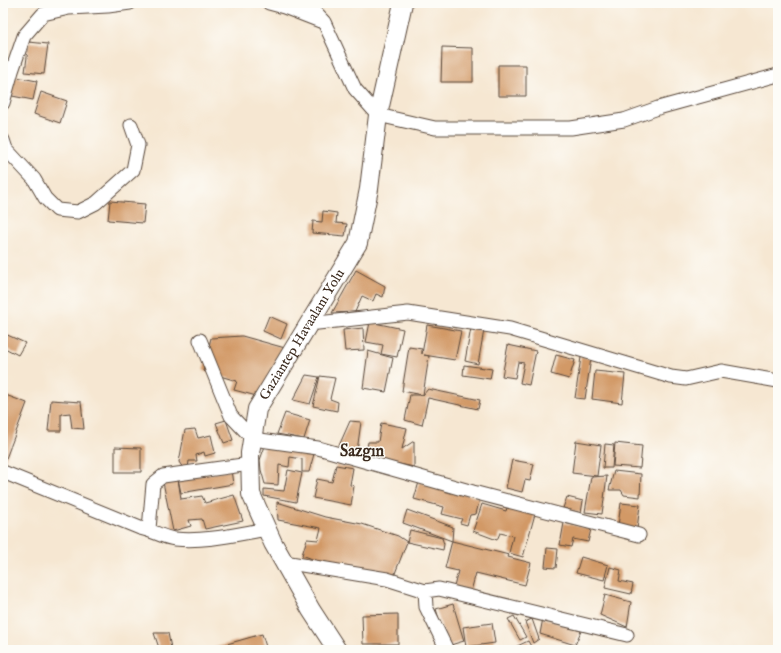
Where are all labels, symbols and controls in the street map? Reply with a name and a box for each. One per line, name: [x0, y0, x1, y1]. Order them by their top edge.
street label: Gaziantep Havaalanı Yolu: [255, 266, 349, 404]
district label: Sazgın: [340, 442, 384, 462]

